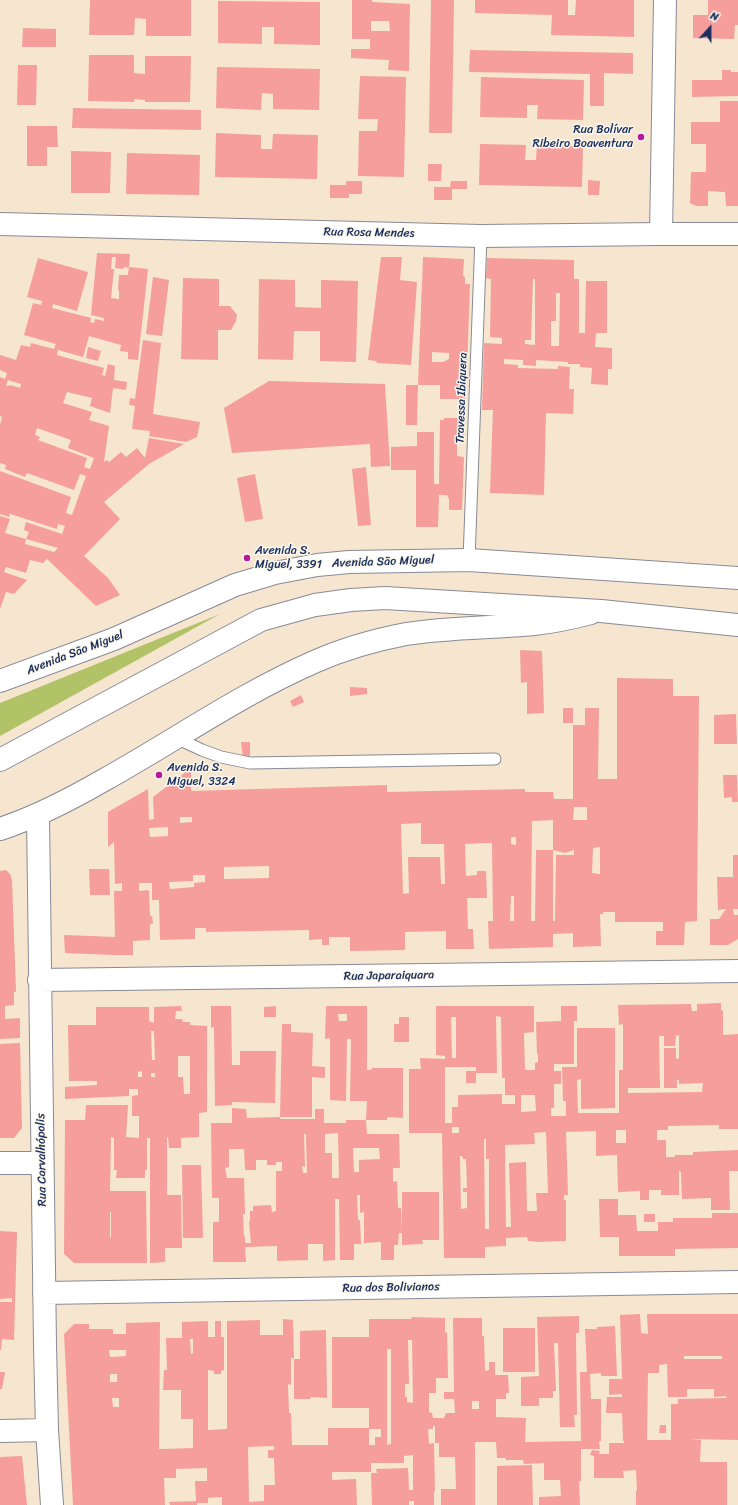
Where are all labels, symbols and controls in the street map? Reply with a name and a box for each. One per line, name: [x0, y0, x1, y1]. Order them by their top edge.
text: N: [708, 6, 721, 27]
north arrow: [690, 8, 730, 48]
place label: Rua Bolívar Ribeiro Boaventura: [532, 123, 633, 151]
marker: Rua Bolívar Ribeiro Boaventura: [636, 132, 646, 142]
street label: Rua Rosa Mendes: [324, 225, 414, 241]
street label: Travessa Ibiquera: [453, 352, 471, 444]
place label: Avenida S. Miguel, 3391: [255, 544, 322, 572]
marker: Avenida S. Miguel, 3391: [242, 553, 252, 563]
street label: Avenida São Miguel: [332, 553, 434, 571]
street label: Avenida São Miguel: [25, 628, 125, 678]
place label: Avenida S. Miguel, 3324: [167, 761, 236, 789]
marker: Avenida S. Miguel, 3324: [154, 770, 164, 780]
street label: Rua Japaraiquara: [344, 968, 434, 984]
street label: Rua Carvalhópolis: [34, 1113, 50, 1207]
street label: Rua dos Bolivianos: [342, 1280, 440, 1296]

